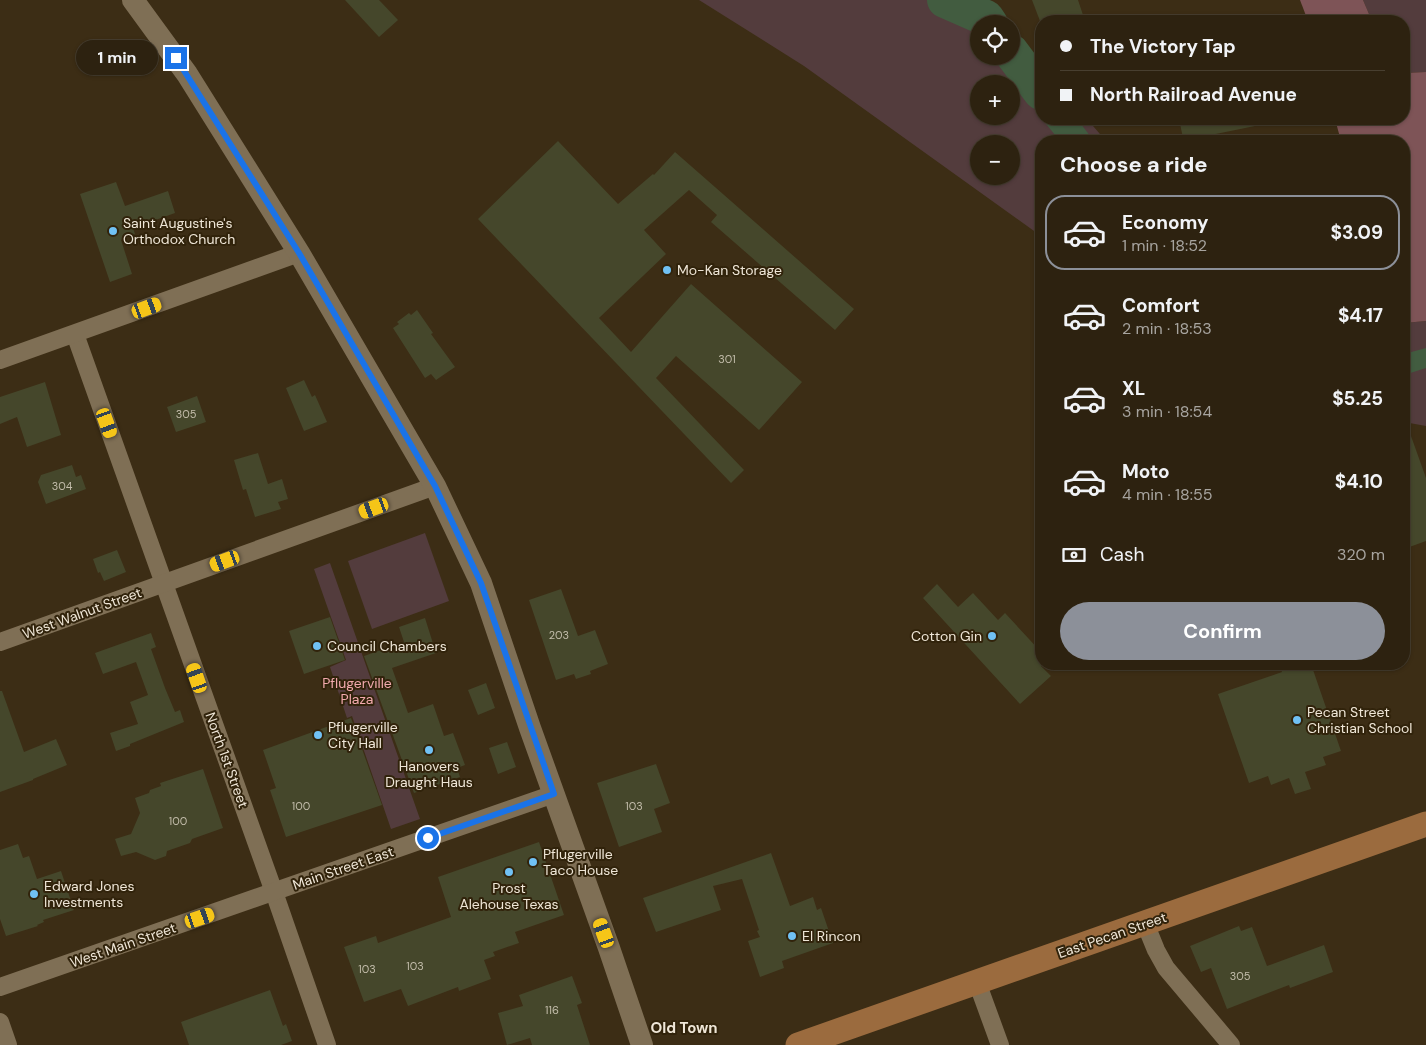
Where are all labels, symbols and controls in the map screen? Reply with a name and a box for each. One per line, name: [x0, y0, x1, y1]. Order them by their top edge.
map controls: [970, 15, 1020, 185]
button: locate: [970, 15, 1020, 65]
text: The Victory Tap: [1090, 34, 1236, 59]
callout: 1 min: [76, 40, 158, 76]
text: 1 min: [98, 47, 136, 68]
route end: [165, 47, 187, 69]
button: +: [970, 75, 1020, 125]
text: North Railroad Avenue: [1090, 82, 1297, 107]
button: −: [970, 135, 1020, 185]
text: Choose a ride: [1060, 150, 1208, 179]
icon: car: [1062, 210, 1107, 255]
text: Economy: [1122, 210, 1209, 235]
place label: Saint Augustine's Orthodox Church: [123, 214, 235, 248]
text: $3.09: [1331, 220, 1383, 245]
marker: Saint Augustine's Orthodox Church: [107, 225, 119, 237]
text: 1 min · 18:52: [1122, 235, 1207, 256]
place label: Mo-Kan Storage: [677, 261, 782, 279]
marker: Mo-Kan Storage: [661, 264, 673, 276]
icon: car: [1062, 293, 1107, 338]
text: Comfort: [1122, 293, 1200, 318]
car: [130, 296, 163, 320]
text: $4.17: [1338, 303, 1383, 328]
text: 2 min · 18:53: [1122, 318, 1212, 339]
house number: 301: [718, 352, 736, 366]
icon: car: [1062, 376, 1107, 421]
text: XL: [1122, 376, 1145, 401]
text: $5.25: [1332, 386, 1383, 411]
text: 3 min · 18:54: [1122, 401, 1212, 422]
car: [94, 406, 119, 440]
house number: 305: [176, 407, 197, 421]
icon: car: [1062, 459, 1107, 504]
text: Moto: [1122, 459, 1170, 484]
text: $4.10: [1335, 469, 1383, 494]
house number: 304: [52, 479, 73, 493]
text: 4 min · 18:55: [1122, 484, 1212, 505]
car: [357, 496, 390, 520]
icon: cash: [1060, 541, 1088, 569]
text: Cash: [1100, 542, 1144, 567]
text: 320 m: [1337, 544, 1385, 565]
car: [208, 549, 241, 573]
street label: West Walnut Street: [20, 583, 144, 643]
button: Confirm: [1060, 602, 1385, 660]
place label: Cotton Gin: [911, 627, 982, 645]
house number: 203: [549, 628, 569, 642]
marker: Cotton Gin: [986, 630, 998, 642]
place label: Council Chambers: [327, 637, 447, 655]
marker: Council Chambers: [311, 640, 323, 652]
car: [185, 661, 208, 695]
park label: Pflugerville Plaza: [322, 674, 392, 708]
place label: Pecan Street Christian School: [1307, 703, 1412, 737]
street label: North 1st Street: [201, 710, 253, 810]
marker: Pecan Street Christian School: [1291, 714, 1303, 726]
place label: Pflugerville City Hall: [328, 718, 398, 752]
marker: Pflugerville City Hall: [312, 729, 324, 741]
marker: Hanovers Draught Haus: [423, 744, 435, 756]
place label: Hanovers Draught Haus: [385, 757, 473, 791]
house number: 100: [292, 799, 310, 813]
house number: 103: [625, 799, 643, 813]
house number: 100: [169, 814, 187, 828]
route start: [417, 827, 439, 849]
street label: Main Street East: [290, 842, 396, 894]
place label: Pflugerville Taco House: [543, 845, 618, 879]
marker: Pflugerville Taco House: [527, 856, 539, 868]
marker: Prost Alehouse Texas: [503, 866, 515, 878]
place label: Edward Jones Investments: [44, 877, 134, 911]
place label: Prost Alehouse Texas: [459, 879, 559, 913]
marker: Edward Jones Investments: [28, 888, 40, 900]
car: [183, 906, 216, 930]
street label: East Pecan Street: [1055, 908, 1169, 962]
car: [591, 916, 616, 950]
street label: West Main Street: [68, 918, 178, 972]
place label: El Rincon: [802, 927, 861, 945]
marker: El Rincon: [786, 930, 798, 942]
house number: 103: [406, 959, 424, 973]
house number: 103: [358, 962, 376, 976]
house number: 305: [1230, 969, 1251, 983]
house number: 116: [545, 1003, 559, 1017]
district label: Old Town: [650, 1018, 718, 1038]

